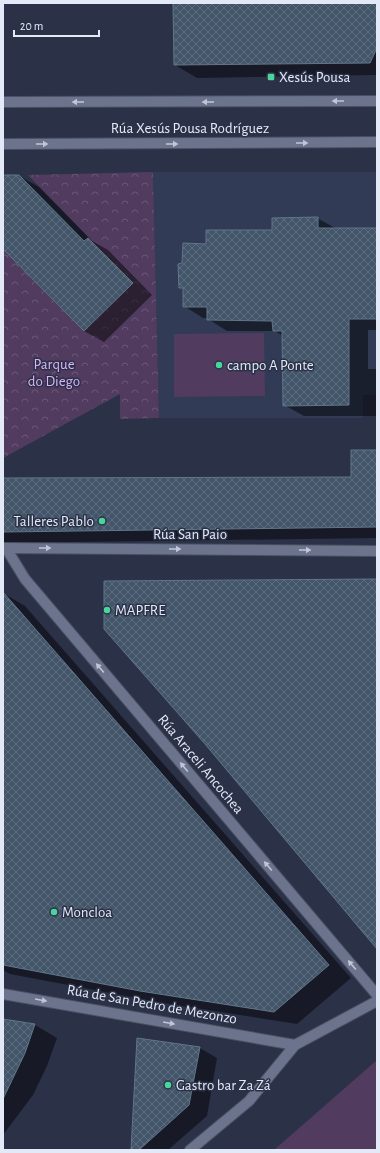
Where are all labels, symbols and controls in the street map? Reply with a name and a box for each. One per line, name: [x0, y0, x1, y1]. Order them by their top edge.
scale bar: [14, 12, 99, 38]
text: 20 m: [20, 20, 43, 32]
place label: Xesús Pousa: [279, 70, 350, 85]
marker: Xesús Pousa: [266, 72, 276, 82]
one-way arrow: [331, 98, 344, 104]
one-way arrow: [71, 99, 84, 105]
one-way arrow: [201, 99, 214, 105]
street label: Rúa Xesús Pousa Rodríguez: [111, 121, 269, 136]
one-way arrow: [296, 140, 309, 146]
one-way arrow: [36, 141, 49, 147]
one-way arrow: [166, 141, 179, 147]
park label: Parque do Diego: [28, 357, 80, 389]
place label: campo A Ponte: [227, 358, 314, 373]
marker: campo A Ponte: [214, 360, 224, 370]
place label: Talleres Pablo: [13, 514, 94, 529]
marker: Talleres Pablo: [97, 516, 107, 526]
street label: Rúa San Paio: [153, 527, 227, 542]
one-way arrow: [39, 545, 52, 551]
one-way arrow: [169, 546, 182, 552]
one-way arrow: [299, 547, 312, 553]
place label: MAPFRE: [115, 603, 165, 618]
marker: MAPFRE: [102, 605, 112, 615]
one-way arrow: [95, 662, 104, 673]
street label: Rúa Araceli Ancochea: [155, 712, 246, 817]
one-way arrow: [179, 761, 188, 772]
one-way arrow: [263, 861, 272, 871]
place label: Moncloa: [62, 905, 112, 920]
marker: Moncloa: [49, 907, 59, 917]
one-way arrow: [347, 960, 356, 971]
street label: Rúa de San Pedro de Mezonzo: [66, 982, 238, 1027]
one-way arrow: [35, 998, 48, 1004]
one-way arrow: [163, 1020, 176, 1026]
place label: Gastro bar Za Zá: [176, 1078, 271, 1093]
marker: Gastro bar Za Zá: [163, 1080, 173, 1090]

